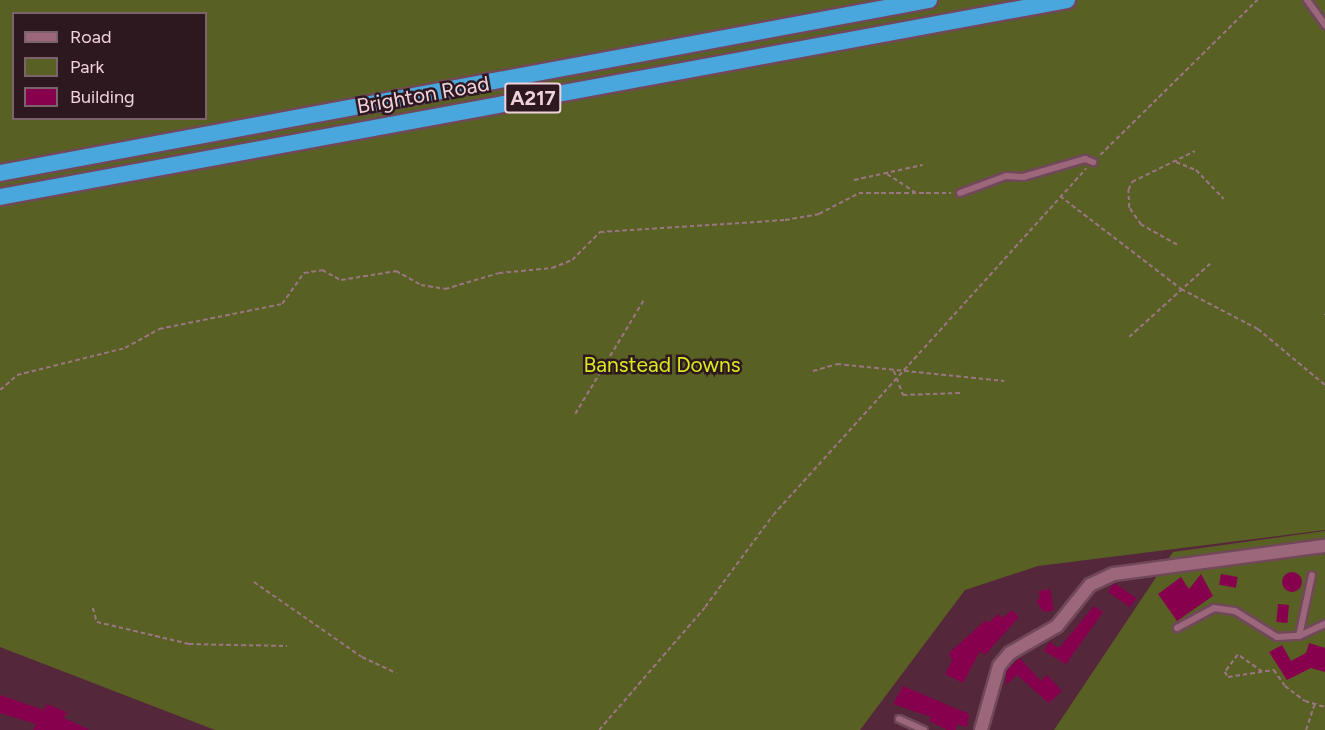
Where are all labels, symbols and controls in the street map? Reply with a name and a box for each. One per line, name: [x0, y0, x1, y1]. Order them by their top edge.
legend: [12, 12, 207, 120]
text: Road: [70, 26, 111, 48]
text: Park: [70, 56, 104, 78]
street label: Brighton Road: [355, 71, 491, 119]
road number: A217: [503, 81, 563, 115]
text: Building: [70, 86, 135, 108]
park label: Banstead Downs: [584, 352, 740, 378]

